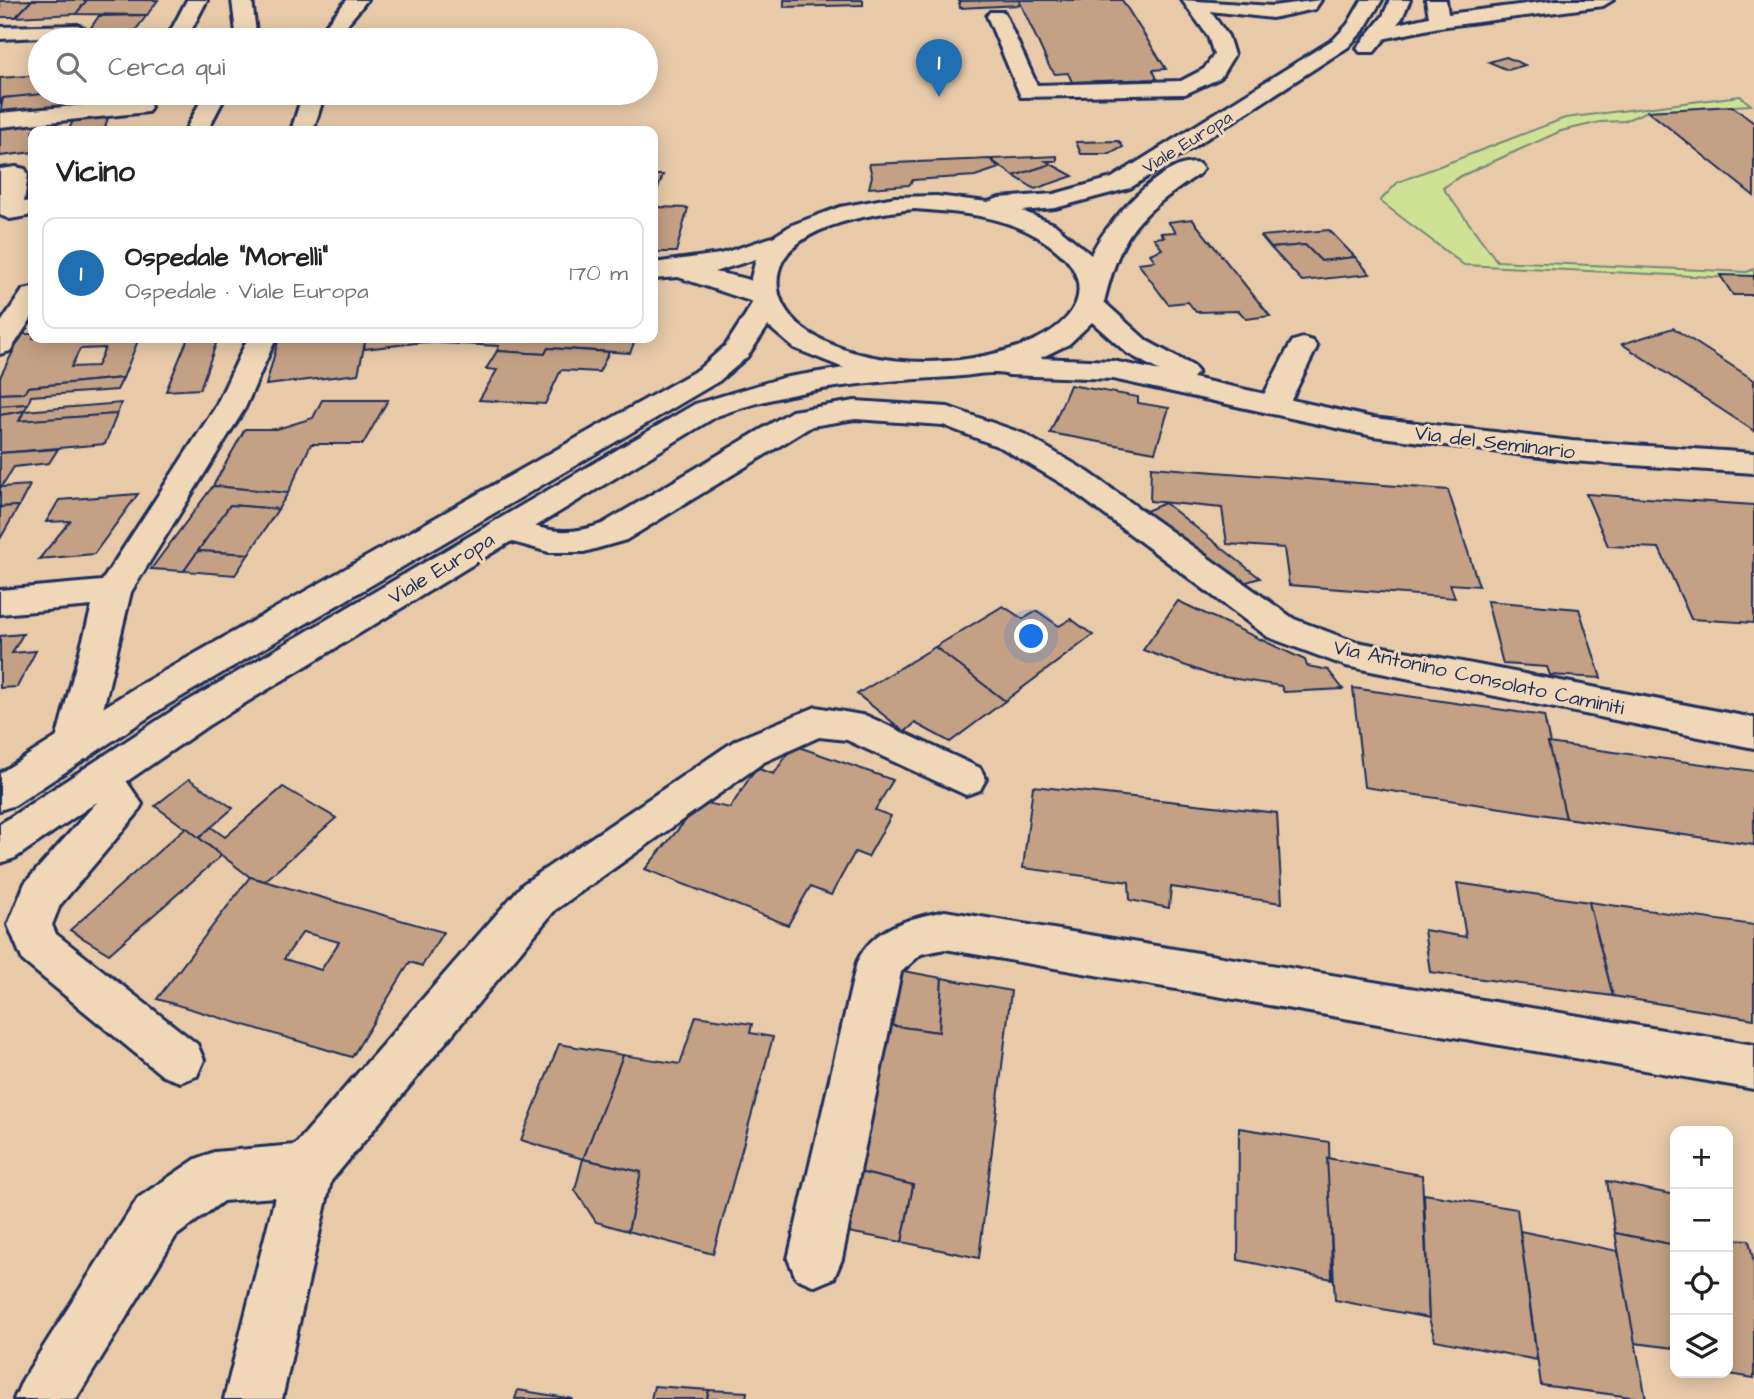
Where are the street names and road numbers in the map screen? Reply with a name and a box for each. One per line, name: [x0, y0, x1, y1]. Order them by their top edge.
street label: Viale Europa: [1137, 105, 1237, 180]
street label: Via del Seminario: [1413, 418, 1577, 467]
street label: Viale Europa: [383, 525, 500, 612]
street label: Via Antonino Consolato Caminiti: [1331, 632, 1627, 723]

